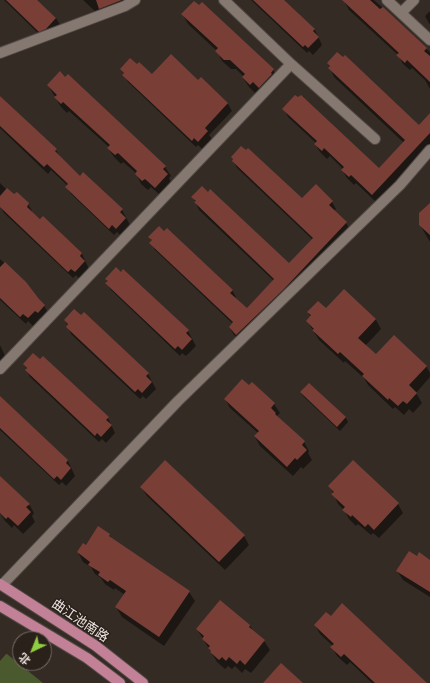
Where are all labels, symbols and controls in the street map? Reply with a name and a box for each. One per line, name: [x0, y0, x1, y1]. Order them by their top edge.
street label: 曲江池南路: [49, 596, 111, 646]
north arrow: [12, 631, 52, 671]
text: 北: [15, 650, 33, 669]

